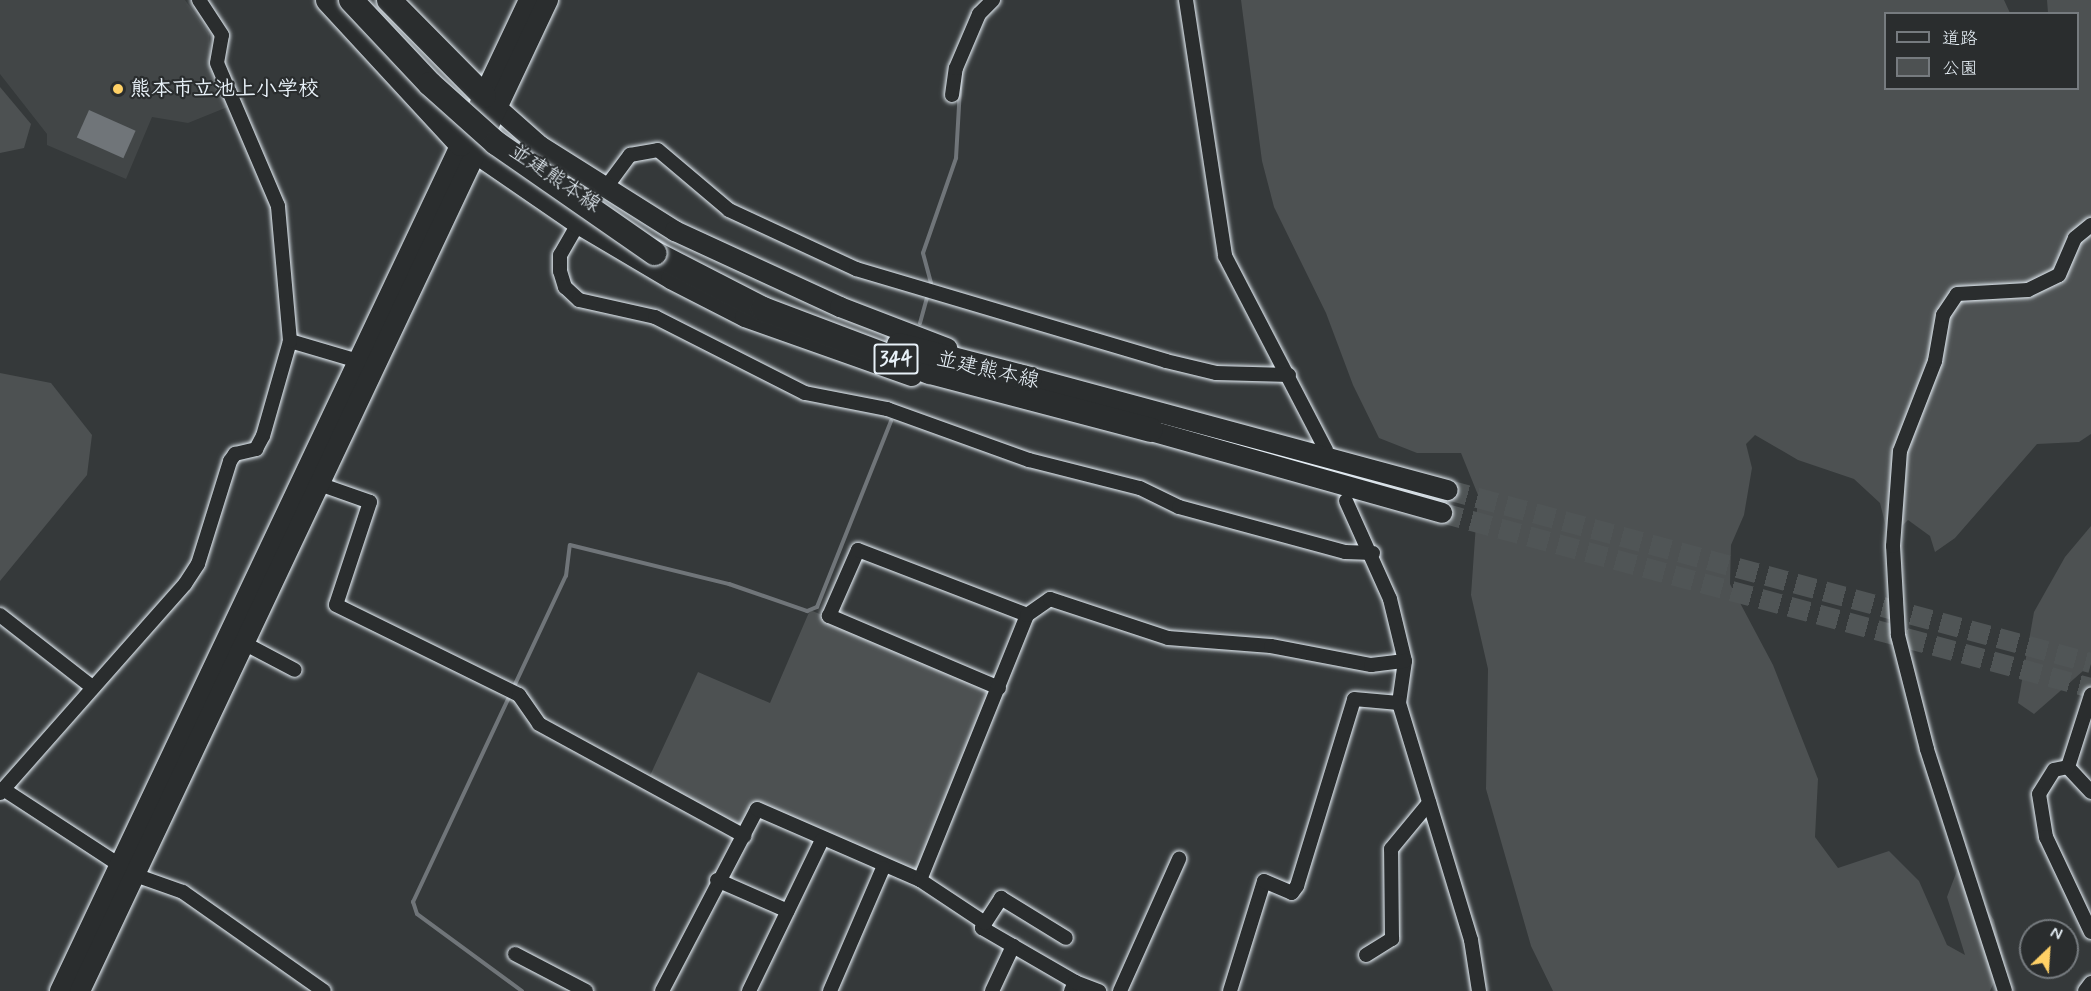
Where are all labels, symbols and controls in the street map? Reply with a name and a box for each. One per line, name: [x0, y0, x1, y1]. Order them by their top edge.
legend: [1884, 12, 2079, 90]
text: 道路: [1942, 27, 1978, 51]
text: 公園: [1942, 57, 1978, 81]
place label: 熊本市立池上小学校: [130, 76, 319, 102]
marker: 熊本市立池上小学校: [111, 82, 125, 96]
street label: 並建熊本線: [504, 138, 606, 218]
road number: 344: [874, 342, 918, 376]
street label: 並建熊本線: [934, 346, 1042, 394]
north arrow: [2019, 919, 2079, 979]
text: N: [2047, 922, 2065, 946]

